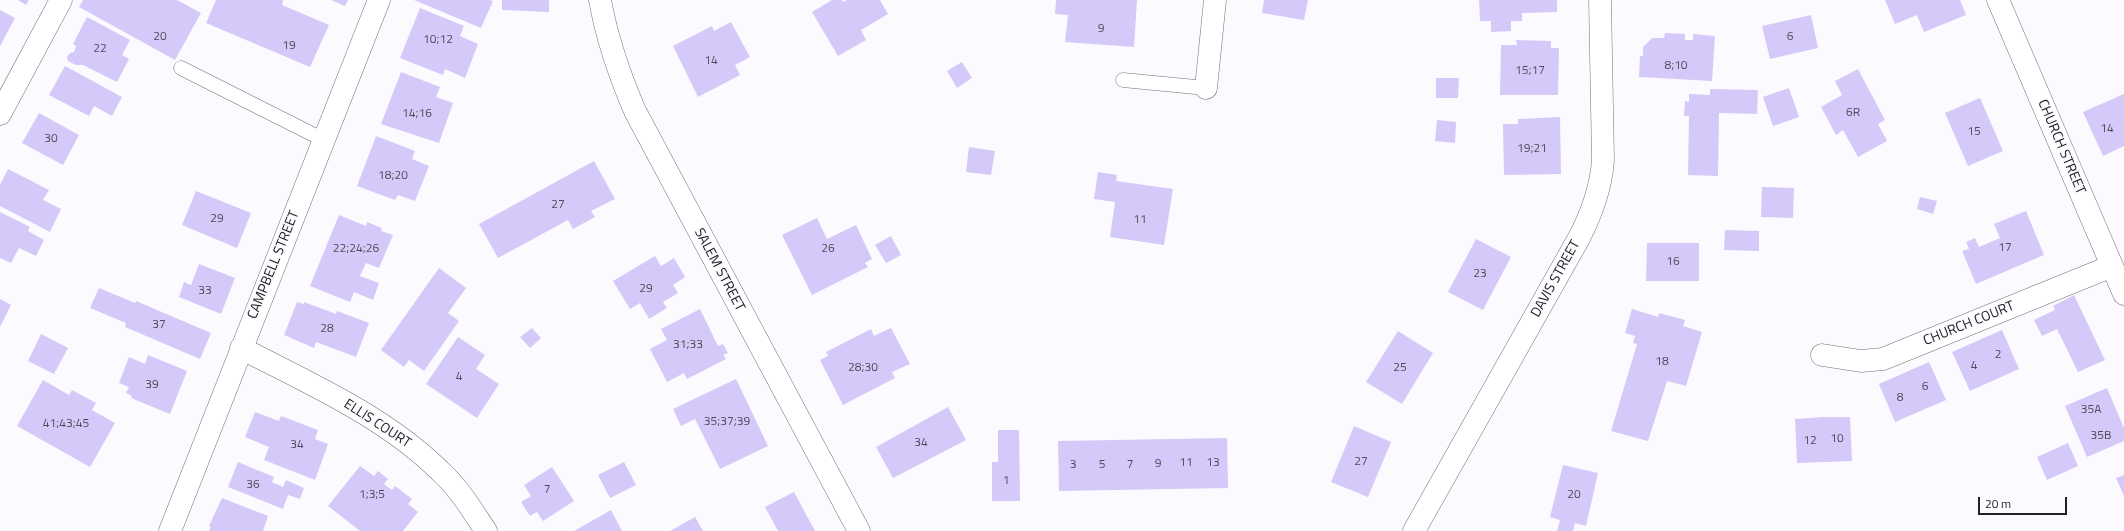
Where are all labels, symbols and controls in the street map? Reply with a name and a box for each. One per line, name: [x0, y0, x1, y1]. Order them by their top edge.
house number: 9: [1098, 22, 1104, 36]
house number: 20: [153, 30, 167, 44]
house number: 6: [1787, 30, 1793, 44]
house number: 10;12: [423, 33, 453, 47]
house number: 19: [282, 39, 296, 53]
house number: 22: [93, 42, 107, 56]
house number: 14: [704, 54, 718, 68]
house number: 8;10: [1664, 59, 1688, 73]
house number: 15;17: [1515, 64, 1545, 78]
street label: CHURCH STREET: [2033, 97, 2089, 197]
house number: 6R: [1846, 106, 1860, 120]
house number: 14;16: [402, 107, 432, 121]
house number: 14: [2100, 122, 2114, 136]
house number: 15: [1967, 125, 1981, 139]
house number: 30: [44, 132, 58, 146]
house number: 19;21: [1517, 142, 1547, 156]
house number: 18;20: [378, 169, 408, 183]
house number: 27: [551, 198, 565, 212]
street label: CAMPBELL STREET: [245, 208, 303, 322]
house number: 29: [210, 212, 224, 226]
house number: 11: [1133, 213, 1147, 227]
street label: SALEM STREET: [690, 226, 748, 314]
street label: DAVIS STREET: [1528, 238, 1584, 320]
house number: 17: [1998, 241, 2012, 255]
house number: 22;24;26: [333, 242, 379, 256]
house number: 26: [821, 242, 835, 256]
house number: 16: [1666, 255, 1680, 269]
house number: 23: [1473, 267, 1487, 281]
house number: 29: [639, 282, 653, 296]
house number: 33: [198, 284, 212, 298]
street label: CHURCH COURT: [1921, 298, 2017, 350]
house number: 37: [152, 318, 166, 332]
house number: 28: [320, 322, 334, 336]
house number: 31;33: [673, 338, 703, 352]
house number: 2: [1995, 348, 2001, 362]
house number: 18: [1655, 355, 1669, 369]
house number: 4: [1971, 359, 1977, 373]
house number: 28;30: [848, 361, 878, 375]
house number: 25: [1393, 361, 1407, 375]
house number: 4: [456, 370, 462, 384]
house number: 39: [145, 378, 159, 392]
house number: 6: [1922, 380, 1928, 394]
house number: 8: [1897, 391, 1903, 405]
street label: ELLIS COURT: [340, 396, 414, 452]
house number: 35A: [2081, 403, 2101, 417]
house number: 35;37;39: [704, 415, 750, 429]
house number: 41;43;45: [43, 417, 89, 431]
house number: 35B: [2091, 429, 2111, 443]
house number: 10: [1830, 432, 1844, 446]
house number: 12: [1803, 434, 1817, 448]
house number: 34: [914, 436, 928, 450]
house number: 34: [290, 438, 304, 452]
house number: 27: [1354, 455, 1368, 469]
house number: 11: [1179, 456, 1193, 470]
house number: 13: [1206, 456, 1220, 470]
house number: 9: [1155, 457, 1161, 471]
house number: 3: [1070, 458, 1076, 472]
house number: 5: [1099, 458, 1105, 472]
house number: 7: [1127, 458, 1133, 472]
house number: 1: [1003, 474, 1009, 488]
house number: 36: [246, 478, 260, 492]
house number: 7: [544, 483, 550, 497]
house number: 1;3;5: [359, 488, 385, 502]
house number: 20: [1567, 488, 1581, 502]
scale bar: [1980, 489, 2069, 515]
text: 20 m: [1985, 494, 2011, 513]

